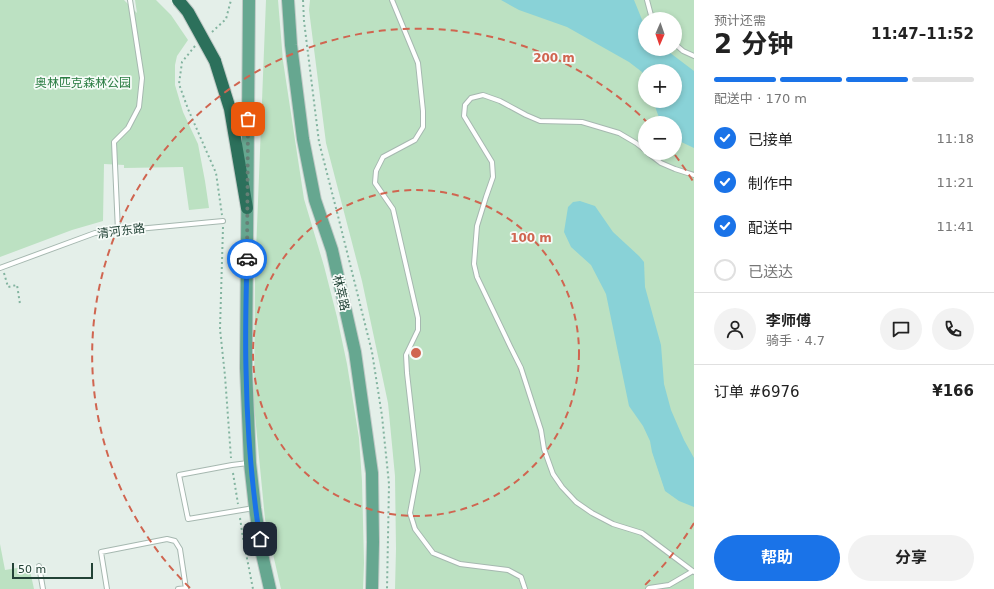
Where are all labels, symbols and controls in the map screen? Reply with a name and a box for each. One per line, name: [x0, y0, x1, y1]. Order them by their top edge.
north arrow: [638, 12, 682, 56]
map controls: [638, 12, 682, 160]
text: 预计还需: [714, 13, 766, 28]
text: 11:47–11:52: [871, 25, 974, 43]
text: 2 分钟: [714, 29, 793, 59]
text: 200 m: [533, 51, 575, 65]
button: +: [638, 64, 682, 108]
park label: 奥林匹克森林公园: [35, 76, 131, 90]
text: 配送中 · 170 m: [714, 91, 807, 106]
pin: [231, 102, 265, 136]
icon: bag: [237, 108, 259, 130]
button: −: [638, 116, 682, 160]
icon: check: [714, 127, 736, 149]
text: 已接单: [748, 131, 793, 149]
text: 11:18: [937, 131, 974, 146]
icon: check: [714, 171, 736, 193]
text: 制作中: [748, 175, 793, 193]
text: 11:21: [937, 175, 974, 190]
icon: check: [714, 215, 736, 237]
text: 配送中: [748, 219, 793, 237]
text: 11:41: [937, 219, 974, 234]
street label: 清河东路: [96, 221, 146, 241]
text: 100 m: [510, 231, 552, 245]
courier: [227, 239, 267, 279]
icon: car: [236, 248, 258, 270]
text: 已送达: [748, 263, 793, 281]
street label: 林萃路: [330, 274, 352, 312]
button: person: [714, 308, 756, 350]
button: chat: [880, 308, 922, 350]
button: phone: [932, 308, 974, 350]
text: 李师傅: [766, 312, 811, 330]
text: 骑手 · 4.7: [766, 333, 825, 348]
centre of rings: [409, 346, 423, 360]
text: ¥166: [932, 382, 974, 400]
text: 订单 #6976: [714, 383, 800, 401]
pin: [243, 522, 277, 556]
icon: home: [249, 528, 271, 550]
button: 帮助: [714, 535, 840, 581]
button: 分享: [848, 535, 974, 581]
scale bar: [12, 561, 93, 580]
text: 50 m: [18, 563, 46, 576]

